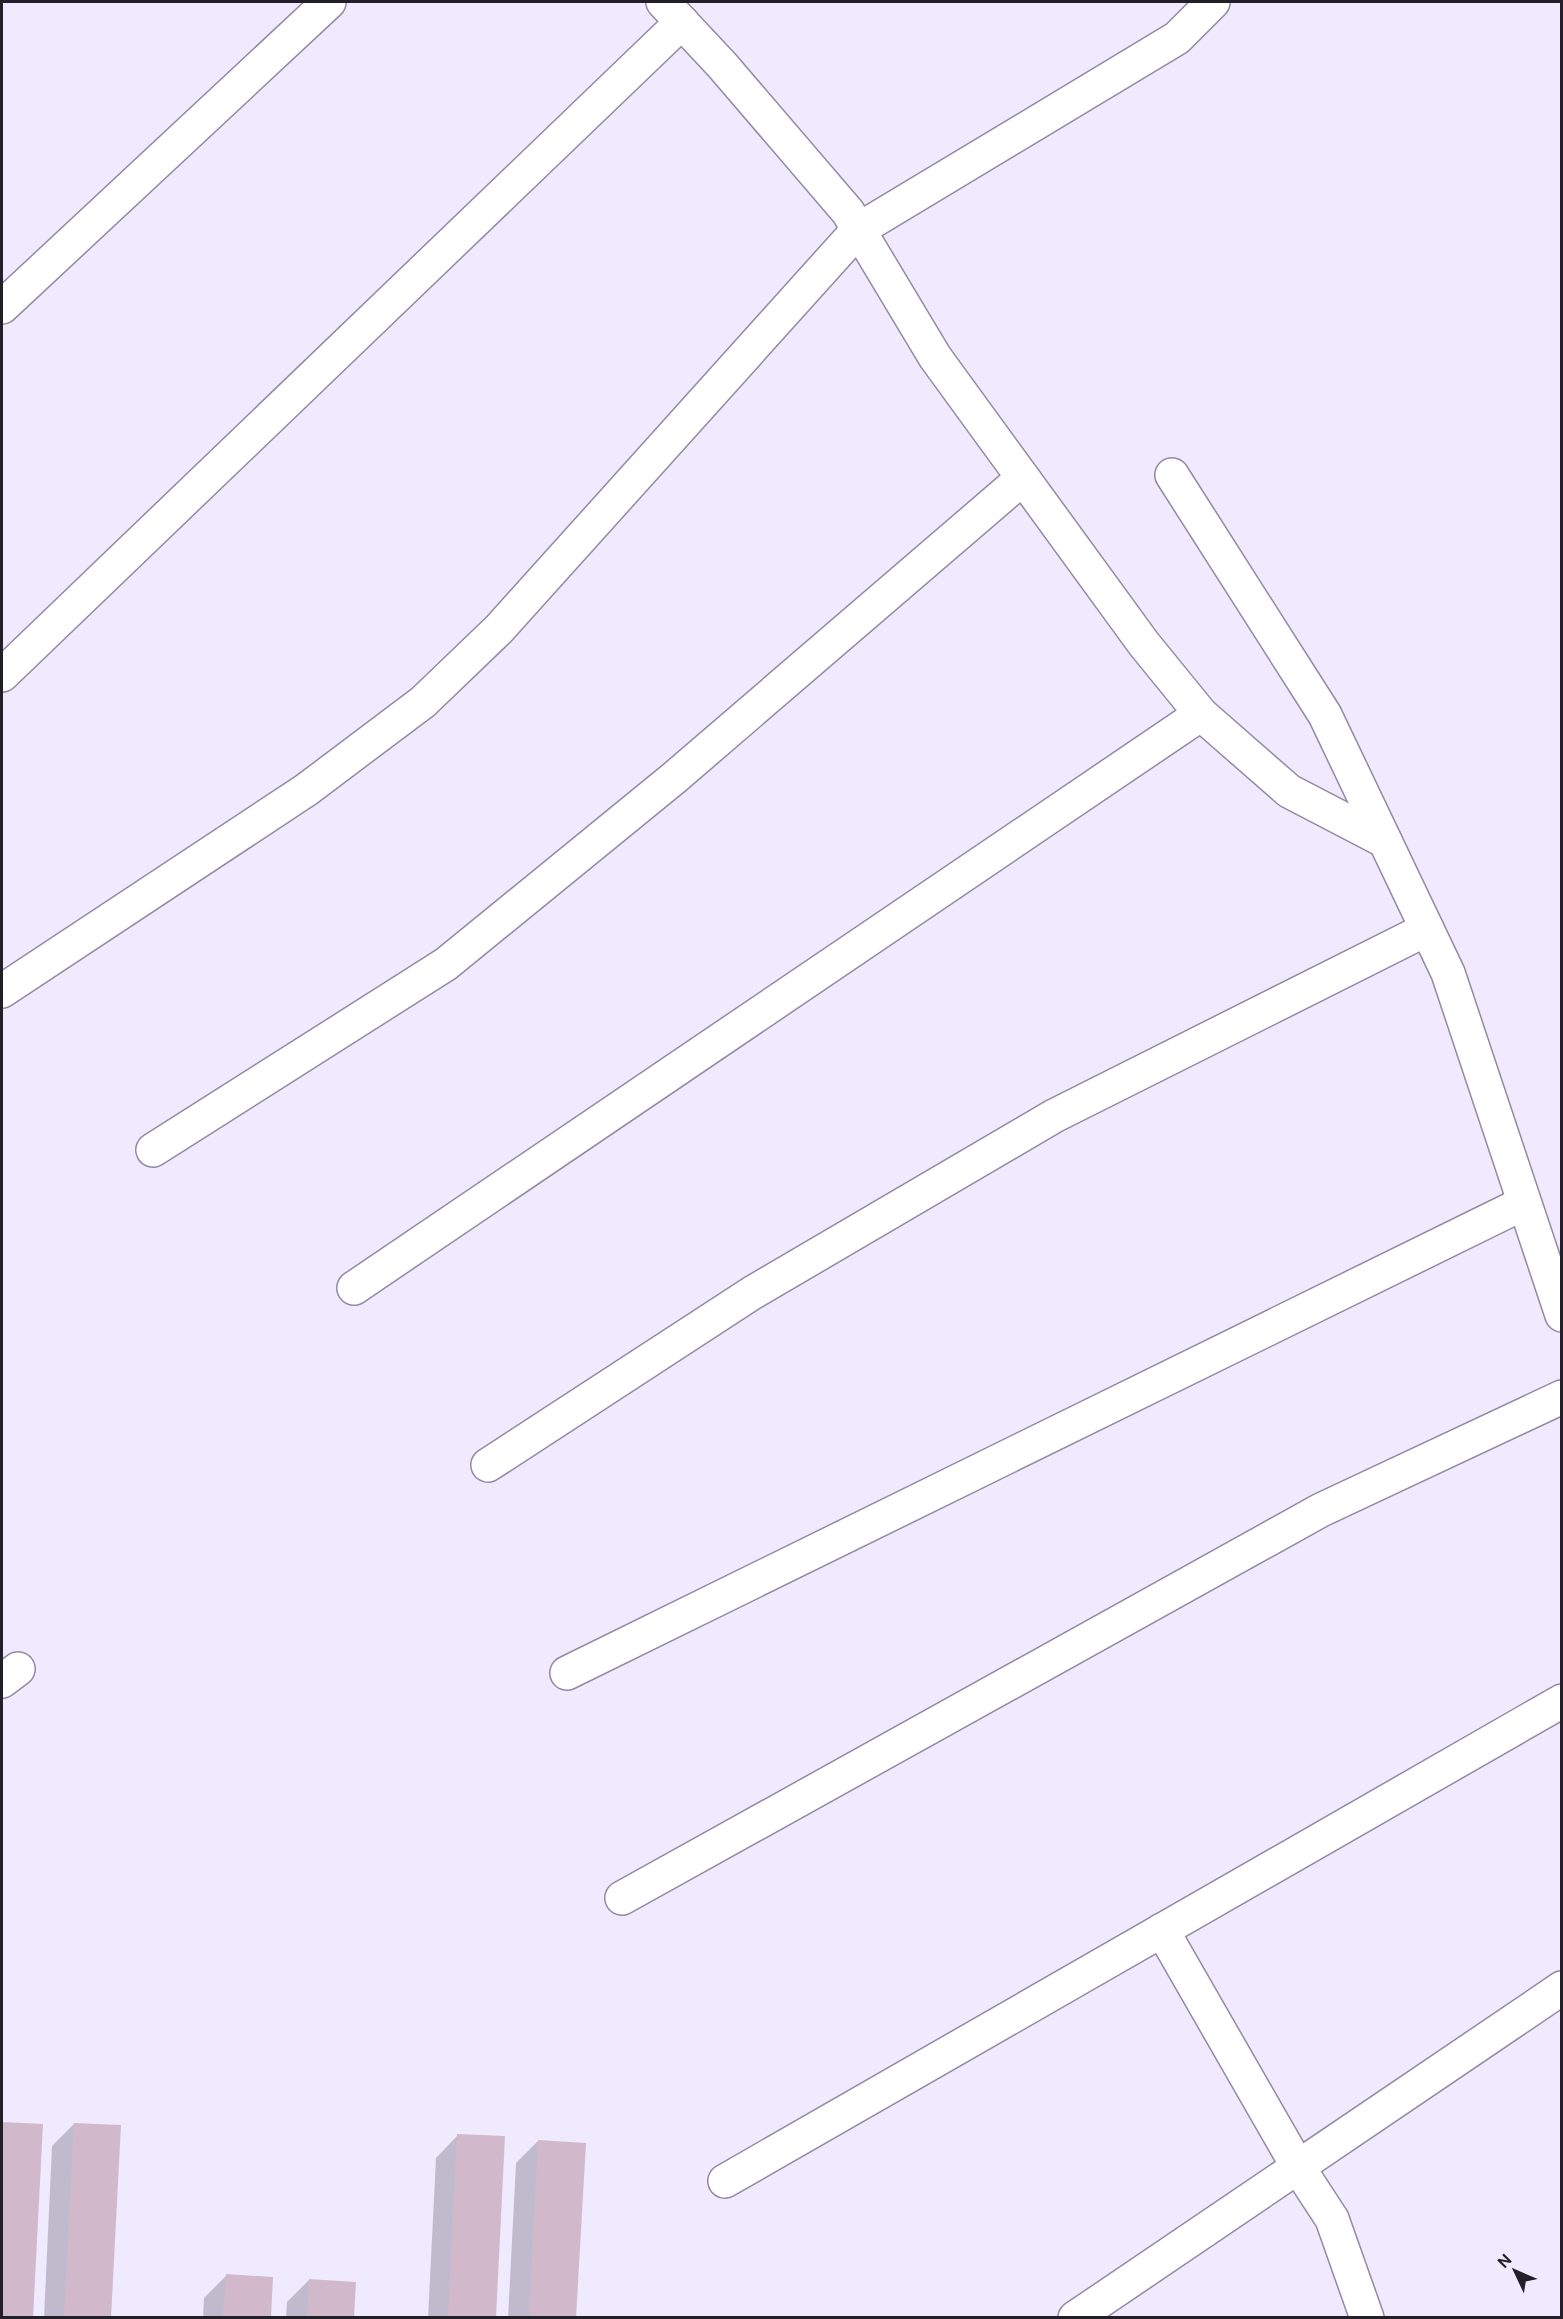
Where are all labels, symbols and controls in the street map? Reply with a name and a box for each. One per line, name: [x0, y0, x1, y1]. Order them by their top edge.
north arrow: [1485, 2241, 1545, 2301]
text: N: [1493, 2249, 1516, 2272]

